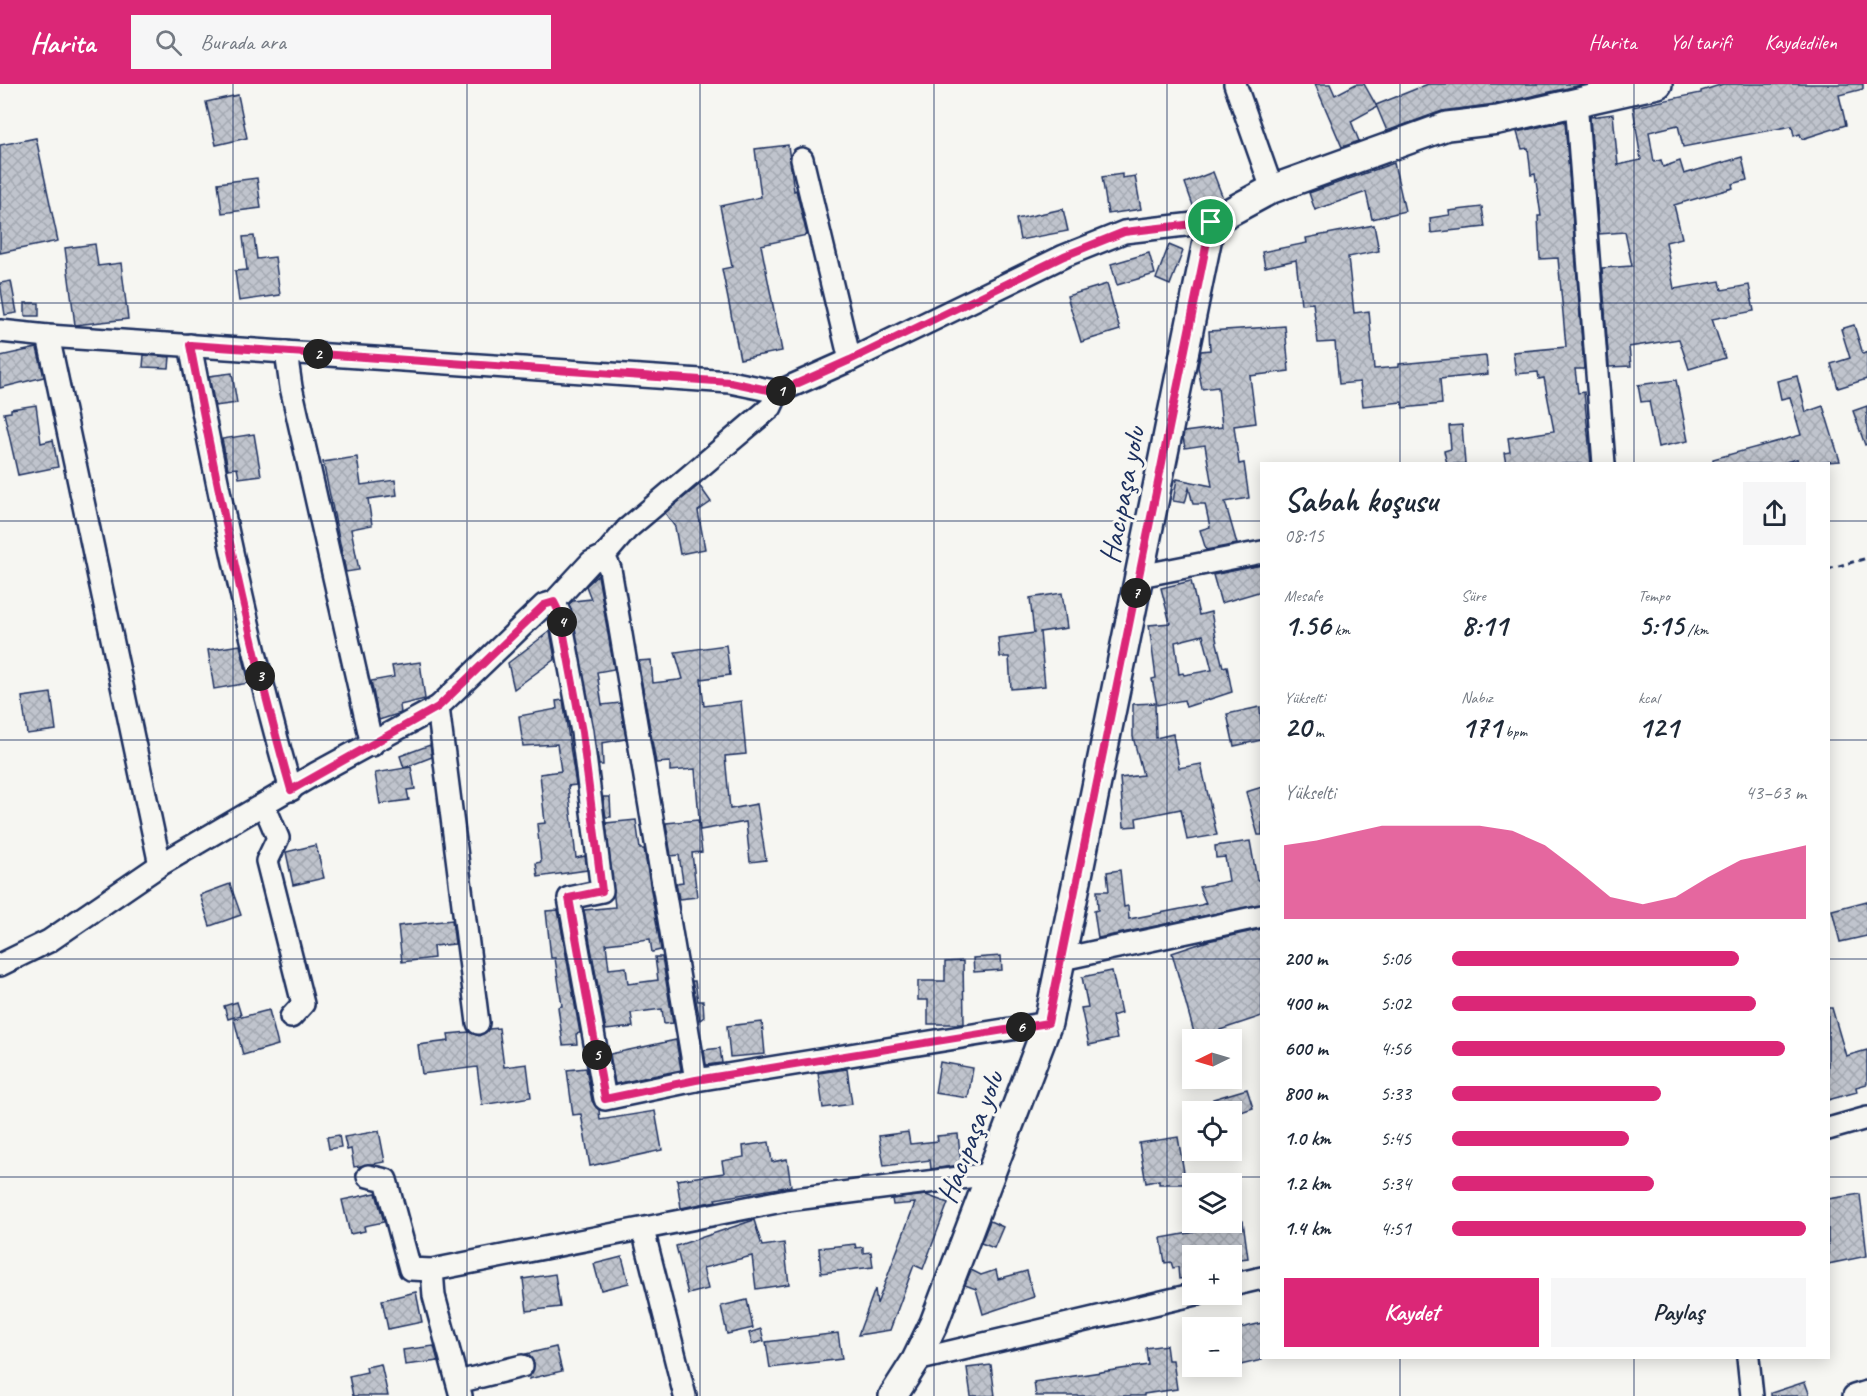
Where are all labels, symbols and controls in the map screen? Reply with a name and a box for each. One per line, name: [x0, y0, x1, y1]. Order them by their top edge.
search box: [131, 15, 551, 69]
text: Harita: [30, 25, 95, 60]
icon: search: [152, 26, 185, 59]
text: Burada ara: [200, 28, 286, 56]
text: Harita: [1588, 29, 1637, 55]
text: Yol tarifi: [1670, 29, 1731, 55]
text: Kaydedilen: [1764, 29, 1837, 55]
pin: [1185, 196, 1236, 247]
icon: arrive: [1194, 205, 1227, 238]
pin: 2: [303, 339, 333, 369]
text: 2: [314, 344, 322, 364]
pin: 1: [766, 376, 796, 406]
text: 1: [777, 381, 785, 401]
street label: Hacıpaşa yolu: [1090, 422, 1154, 567]
text: Sabah koşusu: [1284, 479, 1438, 521]
button: share: [1743, 482, 1806, 545]
text: 08:15: [1284, 523, 1324, 548]
pin: 7: [1121, 578, 1151, 608]
text: 7: [1132, 583, 1140, 603]
text: Mesafe: [1284, 586, 1322, 606]
text: Süre: [1461, 586, 1486, 606]
text: Tempo: [1638, 586, 1670, 606]
text: 1.56: [1284, 606, 1331, 644]
text: 8:11: [1461, 606, 1507, 644]
text: 5:15: [1638, 606, 1683, 644]
pin: 4: [547, 607, 577, 637]
text: 4: [558, 612, 566, 632]
text: km: [1331, 620, 1350, 640]
text: /km: [1683, 620, 1708, 640]
pin: 3: [245, 661, 275, 691]
text: 3: [256, 666, 264, 686]
text: Yükselti: [1284, 688, 1325, 708]
text: Nabız: [1461, 688, 1493, 708]
text: kcal: [1638, 688, 1659, 708]
text: 20: [1284, 708, 1311, 746]
text: 171: [1461, 708, 1501, 746]
text: 121: [1638, 708, 1679, 746]
text: m: [1311, 722, 1324, 742]
text: bpm: [1501, 722, 1527, 742]
text: Yükselti: [1284, 780, 1336, 805]
text: 43–63 m: [1745, 780, 1806, 805]
text: 200 m: [1284, 946, 1327, 971]
text: 5:06: [1380, 946, 1411, 971]
text: 400 m: [1284, 991, 1327, 1016]
text: 5:02: [1380, 991, 1411, 1016]
pin: 6: [1006, 1012, 1036, 1042]
text: 6: [1017, 1017, 1025, 1037]
north arrow: [1182, 1029, 1242, 1089]
map controls: [1182, 1029, 1242, 1377]
text: 600 m: [1284, 1036, 1328, 1061]
text: 4:56: [1380, 1036, 1411, 1061]
pin: 5: [582, 1040, 612, 1070]
text: 5: [594, 1045, 600, 1065]
street label: Hacıpaşa yolu: [927, 1064, 1013, 1208]
text: 800 m: [1284, 1081, 1327, 1106]
text: 5:33: [1380, 1081, 1411, 1106]
button: locate: [1182, 1101, 1242, 1161]
text: 1.0 km: [1284, 1126, 1331, 1151]
text: 5:45: [1380, 1126, 1411, 1151]
text: 1.2 km: [1284, 1171, 1331, 1196]
text: 5:34: [1380, 1171, 1411, 1196]
button: layers: [1182, 1173, 1242, 1233]
text: 1.4 km: [1284, 1216, 1331, 1241]
text: 4:51: [1380, 1216, 1411, 1241]
button: +: [1182, 1245, 1242, 1305]
button: Kaydet: [1284, 1278, 1539, 1347]
button: Paylaş: [1551, 1278, 1806, 1347]
button: −: [1182, 1317, 1242, 1377]

